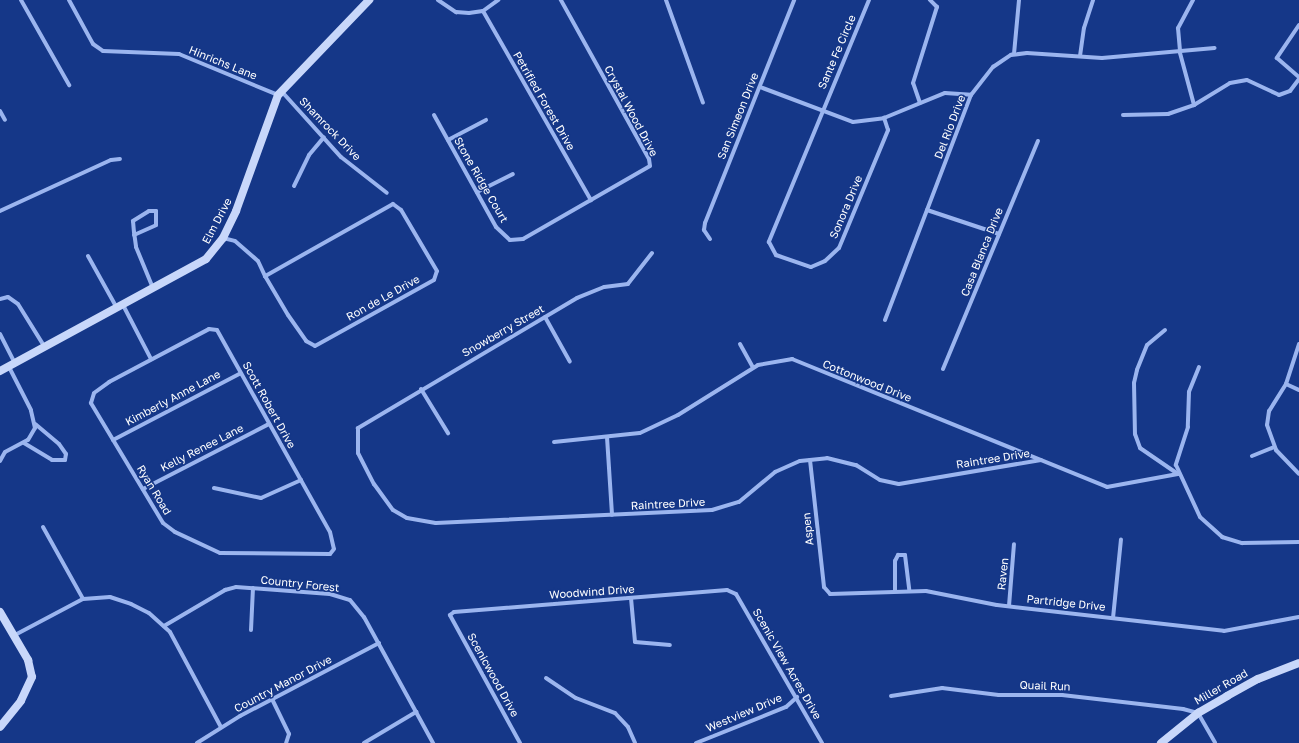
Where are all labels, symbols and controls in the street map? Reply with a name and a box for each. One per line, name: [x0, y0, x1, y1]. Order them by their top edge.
street label: Sante Fe Circle: [815, 13, 859, 91]
street label: Hinrichs Lane: [187, 43, 259, 83]
street label: Petrified Forest Drive: [510, 49, 578, 153]
street label: Crystal Wood Drive: [601, 63, 661, 159]
street label: San Simeon Drive: [715, 71, 761, 161]
street label: Del Rio Drive: [932, 93, 968, 161]
street label: Shamrock Drive: [297, 95, 363, 163]
street label: Stone Ridge Court: [451, 135, 511, 225]
street label: Sonora Drive: [827, 173, 865, 241]
street label: Elm Drive: [199, 196, 235, 246]
street label: Casa Blanca Drive: [958, 206, 1006, 298]
street label: Ron de Le Drive: [344, 272, 422, 324]
street label: Snowberry Street: [460, 302, 546, 360]
street label: Cottonwood Drive: [821, 357, 913, 405]
street label: Scott Robert Drive: [240, 359, 298, 451]
street label: Kimberly Anne Lane: [123, 367, 223, 429]
street label: Kelly Renee Lane: [158, 421, 246, 475]
street label: Raintree Drive: [955, 447, 1031, 471]
street label: Ryan Road: [134, 463, 174, 517]
street label: Raintree Drive: [630, 495, 706, 513]
street label: Aspen: [800, 512, 816, 546]
street label: Raven: [995, 557, 1011, 591]
street label: Country Forest: [260, 573, 340, 595]
street label: Woodwind Drive: [549, 582, 635, 602]
street label: Partridge Drive: [1026, 592, 1106, 614]
street label: Scenic View Acres Drive: [750, 606, 824, 722]
street label: Scenicwood Drive: [465, 631, 521, 719]
street label: Country Manor Drive: [232, 653, 334, 715]
street label: Miller Road: [1192, 666, 1250, 708]
street label: Quail Run: [1019, 679, 1071, 693]
street label: Westview Drive: [704, 691, 784, 735]

